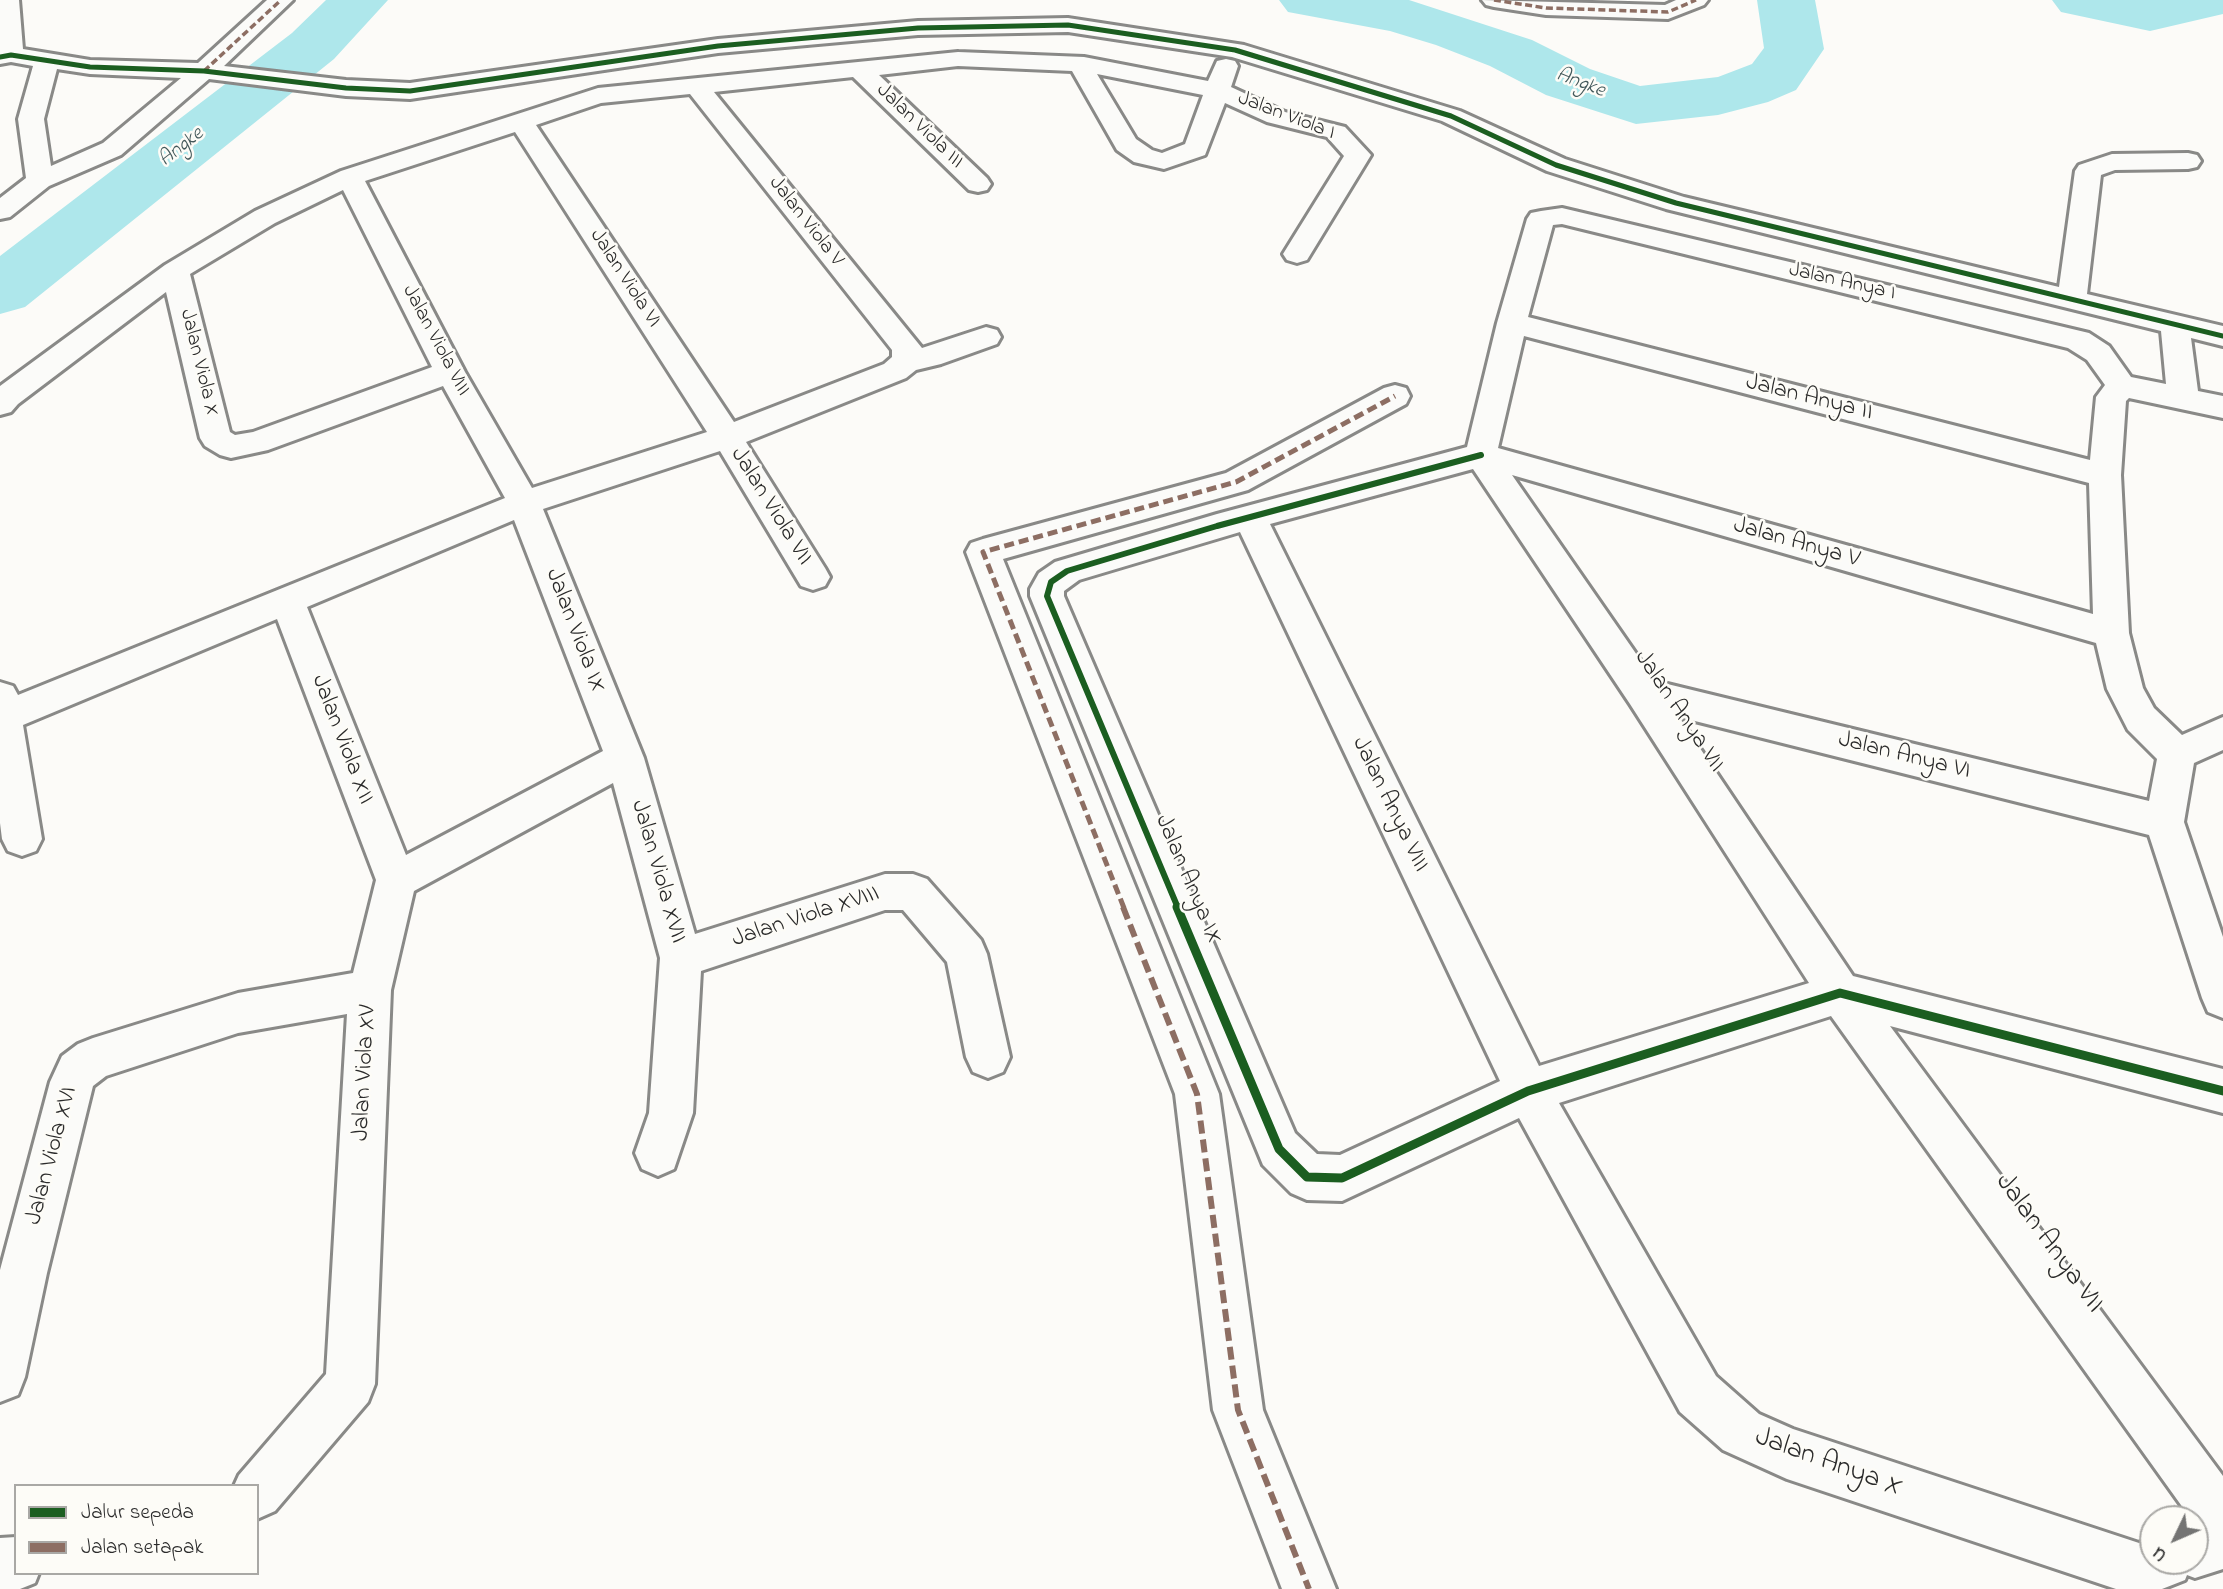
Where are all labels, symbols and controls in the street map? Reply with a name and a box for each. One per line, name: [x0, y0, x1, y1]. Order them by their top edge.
water label: Angke: [1552, 63, 1608, 105]
street label: Jalan Viola III: [870, 79, 968, 175]
street label: Jalan Viola I: [1234, 87, 1338, 147]
water label: Angke: [154, 123, 210, 173]
street label: Jalan Viola V: [762, 172, 848, 272]
street label: Jalan Viola VI: [583, 225, 665, 333]
street label: Jalan Anya I: [1786, 259, 1898, 307]
street label: Jalan Viola VIII: [395, 281, 475, 401]
street label: Jalan Viola X: [173, 307, 223, 419]
street label: Jalan Anya II: [1743, 369, 1875, 429]
street label: Jalan Viola VII: [722, 443, 818, 571]
street label: Jalan Anya V: [1730, 512, 1862, 576]
street label: Jalan Viola IX: [537, 565, 611, 697]
street label: Jalan Anya VII: [1627, 646, 1729, 778]
street label: Jalan Viola XII: [303, 671, 379, 809]
street label: Jalan Anya VI: [1835, 727, 1973, 787]
street label: Jalan Anya VIII: [1344, 733, 1434, 877]
street label: Jalan Viola XVII: [623, 797, 691, 947]
street label: Jalan Anya IX: [1147, 811, 1227, 949]
street label: Jalan Viola XVIII: [729, 881, 883, 955]
street label: Jalan Viola XV: [348, 1004, 384, 1142]
street label: Jalan Viola XVI: [21, 1084, 85, 1228]
street label: Jalan Anya VII: [1986, 1168, 2110, 1320]
street label: Jalan Anya X: [1750, 1422, 1906, 1506]
legend: [14, 1484, 259, 1575]
text: Jalur sepeda: [81, 1498, 194, 1528]
north arrow: [2139, 1505, 2209, 1575]
text: Jalan setapak: [81, 1533, 204, 1563]
text: U: [2146, 1540, 2174, 1567]

